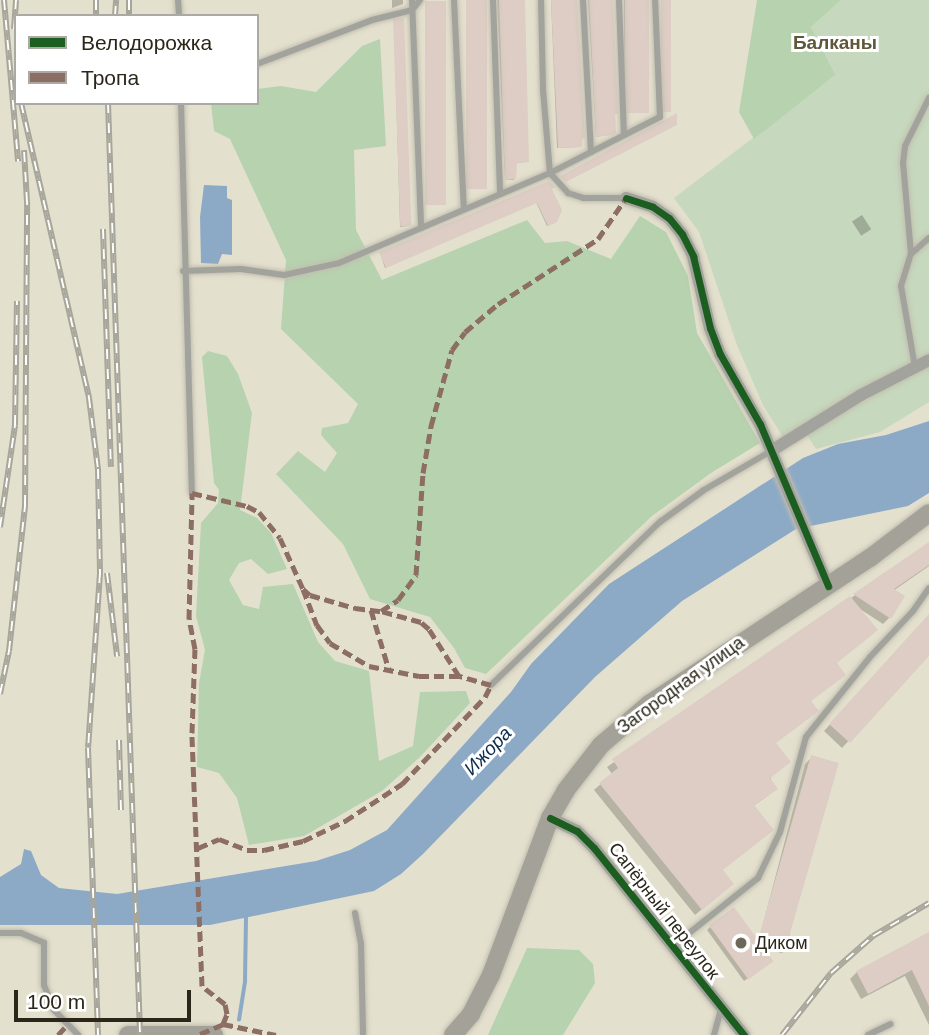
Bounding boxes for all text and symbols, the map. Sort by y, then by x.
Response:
legend [14,14,259,105]
text: Велодорожка [81,31,212,54]
district label: Балканы [793,32,877,54]
text: Тропа [81,66,139,89]
street label: Загородная улица [613,632,749,738]
water label: Ижора [460,722,516,780]
street label: Сапёрный переулок [604,838,724,984]
place label: Диком [755,932,808,954]
marker: Диком [733,935,749,951]
scale bar [18,976,194,1020]
text: 100 m [27,990,85,1013]

